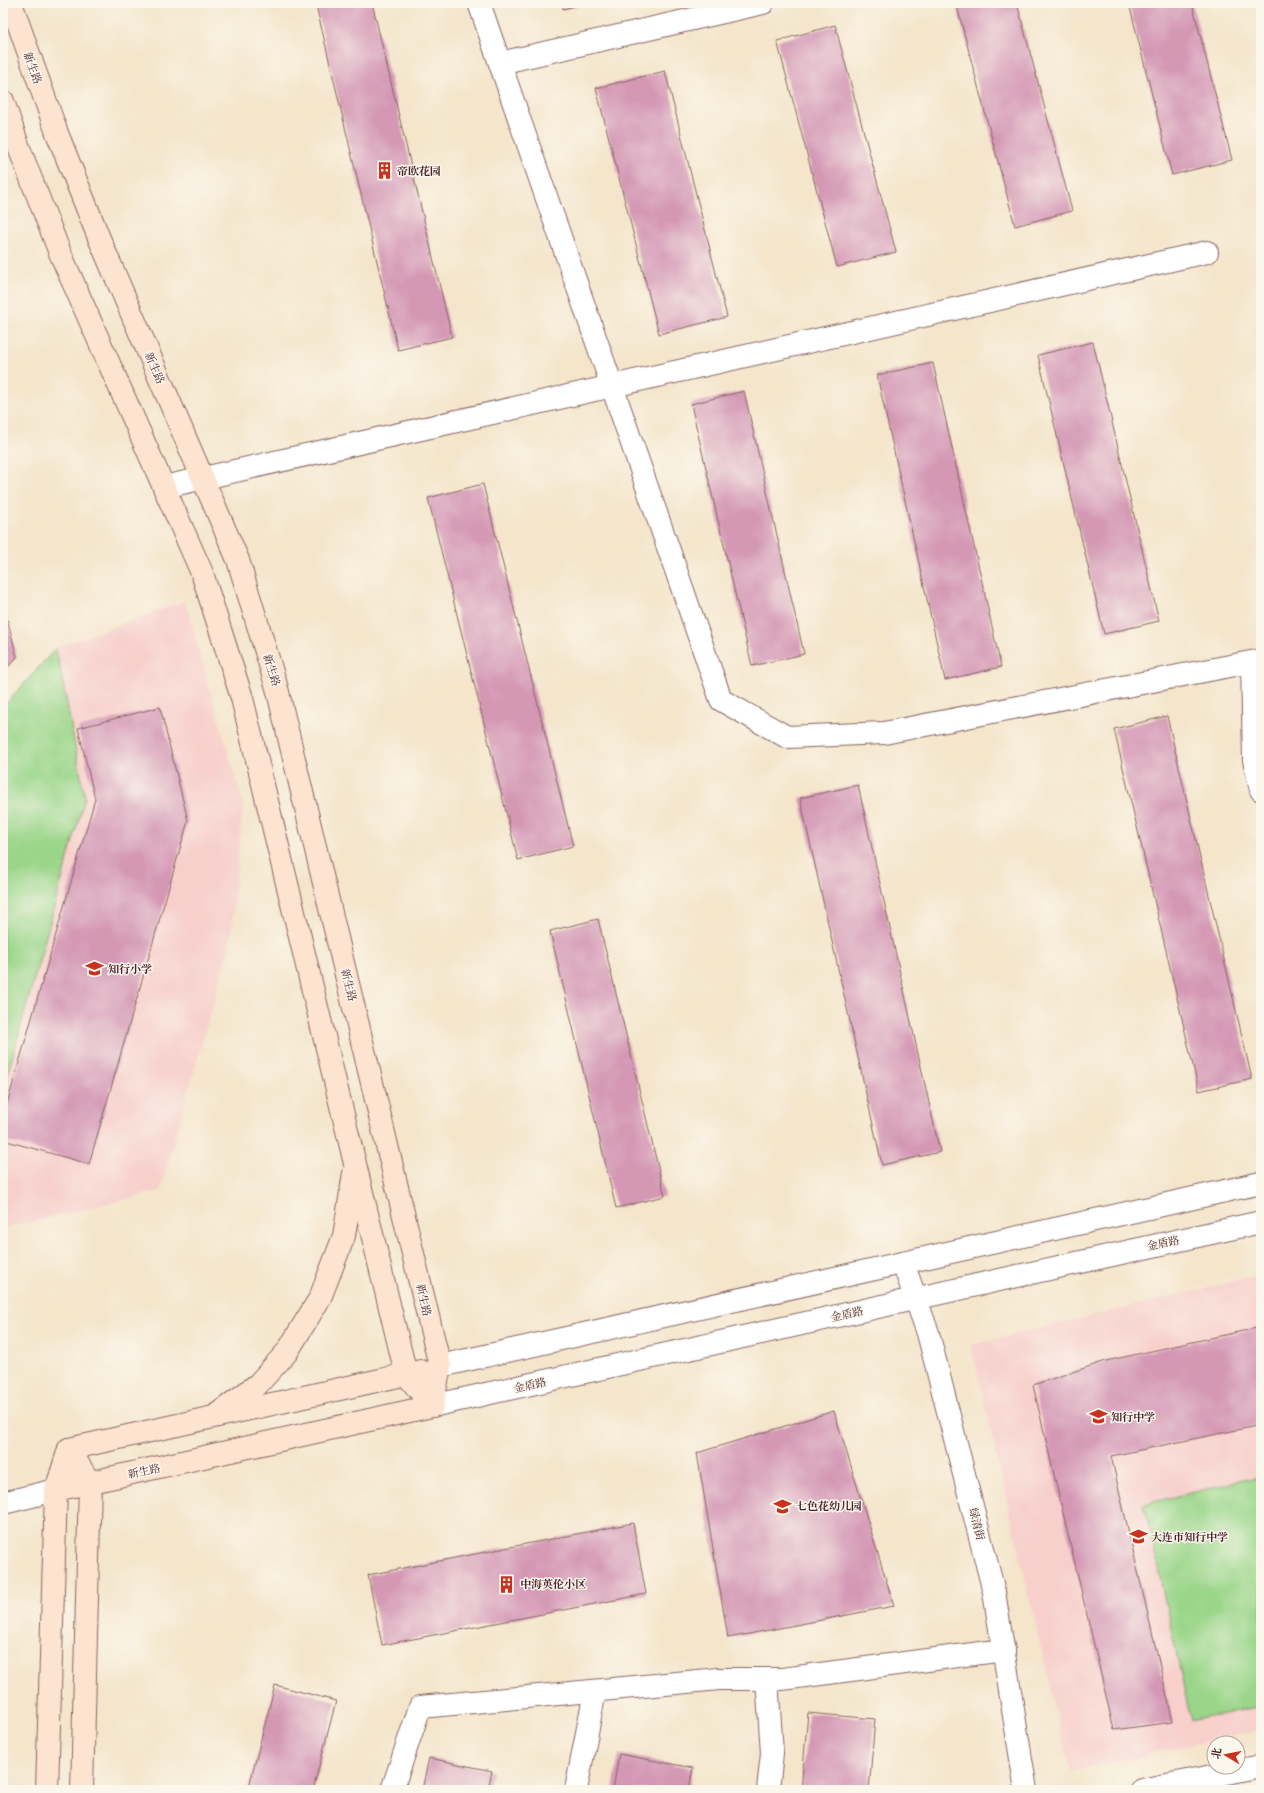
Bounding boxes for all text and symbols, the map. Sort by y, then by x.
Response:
street label: 新生路 [21,50,45,86]
building icon: 帝欧花园 [374,161,394,181]
place label: 帝欧花园 [397,164,441,178]
street label: 新生路 [142,350,168,386]
street label: 新生路 [260,652,284,688]
school or university icon: 知行小学 [85,959,105,979]
place label: 知行小学 [108,962,152,976]
street label: 新生路 [338,967,360,1003]
street label: 金盾路 [1145,1233,1181,1253]
street label: 新生路 [413,1282,435,1318]
street label: 金盾路 [829,1303,865,1325]
street label: 金盾路 [512,1374,548,1396]
school or university icon: 知行中学 [1088,1407,1108,1427]
place label: 知行中学 [1111,1410,1155,1424]
street label: 新生路 [126,1461,162,1481]
school or university icon: 七色花幼儿园 [773,1496,793,1516]
place label: 七色花幼儿园 [796,1499,862,1513]
street label: 绿清街 [966,1506,988,1542]
school or university icon: 大连市知行中学 [1128,1527,1148,1547]
place label: 大连市知行中学 [1151,1530,1228,1544]
building icon: 中海英伦小区 [497,1574,517,1594]
place label: 中海英伦小区 [520,1577,586,1591]
north arrow [1206,1735,1246,1775]
text: 北 [1208,1747,1224,1760]

